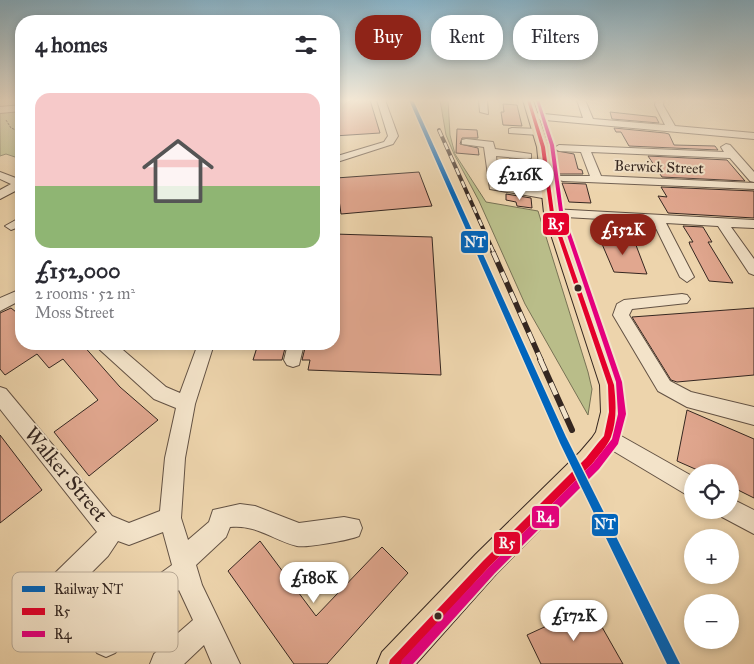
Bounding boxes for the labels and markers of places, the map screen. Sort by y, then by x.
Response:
pin: £216K [485,158,555,201]
pin: £152K [588,214,658,256]
unlabelled marker [573,283,583,293]
pin: £180K [279,562,349,604]
pin: £172K [539,600,609,642]
unlabelled marker [433,611,443,621]

